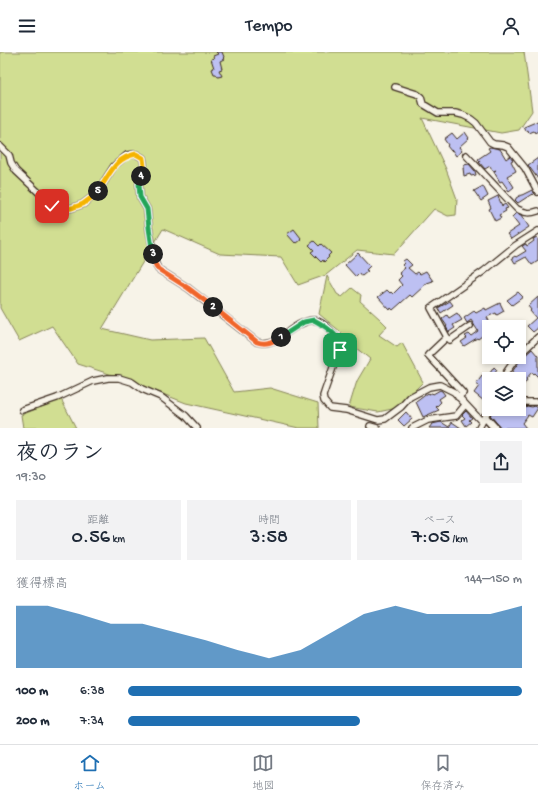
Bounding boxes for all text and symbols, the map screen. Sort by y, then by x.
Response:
icon: menu [16,15,38,37]
icon: person [500,15,522,37]
text: Tempo [245,16,293,37]
pin: 4 [131,166,151,186]
text: 4 [138,170,144,182]
pin: 5 [88,181,108,201]
text: 5 [95,185,101,197]
pin [35,189,69,223]
icon: check [41,195,63,217]
pin: 3 [143,244,163,264]
text: 3 [150,248,156,260]
pin: 2 [203,297,223,317]
text: 2 [210,301,216,313]
map controls [482,320,526,416]
button: locate [482,320,526,364]
pin: 1 [271,327,291,347]
text: 1 [279,331,283,343]
pin [323,333,357,367]
icon: arrive [329,339,351,361]
button: layers [482,372,526,416]
button: share [480,441,522,483]
text: 夜のラン [16,442,104,468]
text: 19:30 [16,470,46,485]
text: 距離 [87,515,109,527]
text: 時間 [258,515,280,527]
text: ペース [423,515,456,527]
text: 0.56 [72,527,110,550]
text: 3:58 [250,527,288,550]
text: 7:05 [411,527,450,550]
text: km [110,534,125,546]
text: /km [450,534,468,546]
text: 144–150 m [465,572,522,587]
text: 獲得標高 [16,577,68,592]
text: 100 m [16,684,48,699]
text: 6:38 [80,684,105,699]
text: 200 m [16,714,49,729]
text: 7:34 [80,714,104,729]
tab: ホーム [73,752,106,793]
tab: 地図 [252,752,274,793]
tab: 保存済み [421,752,465,793]

